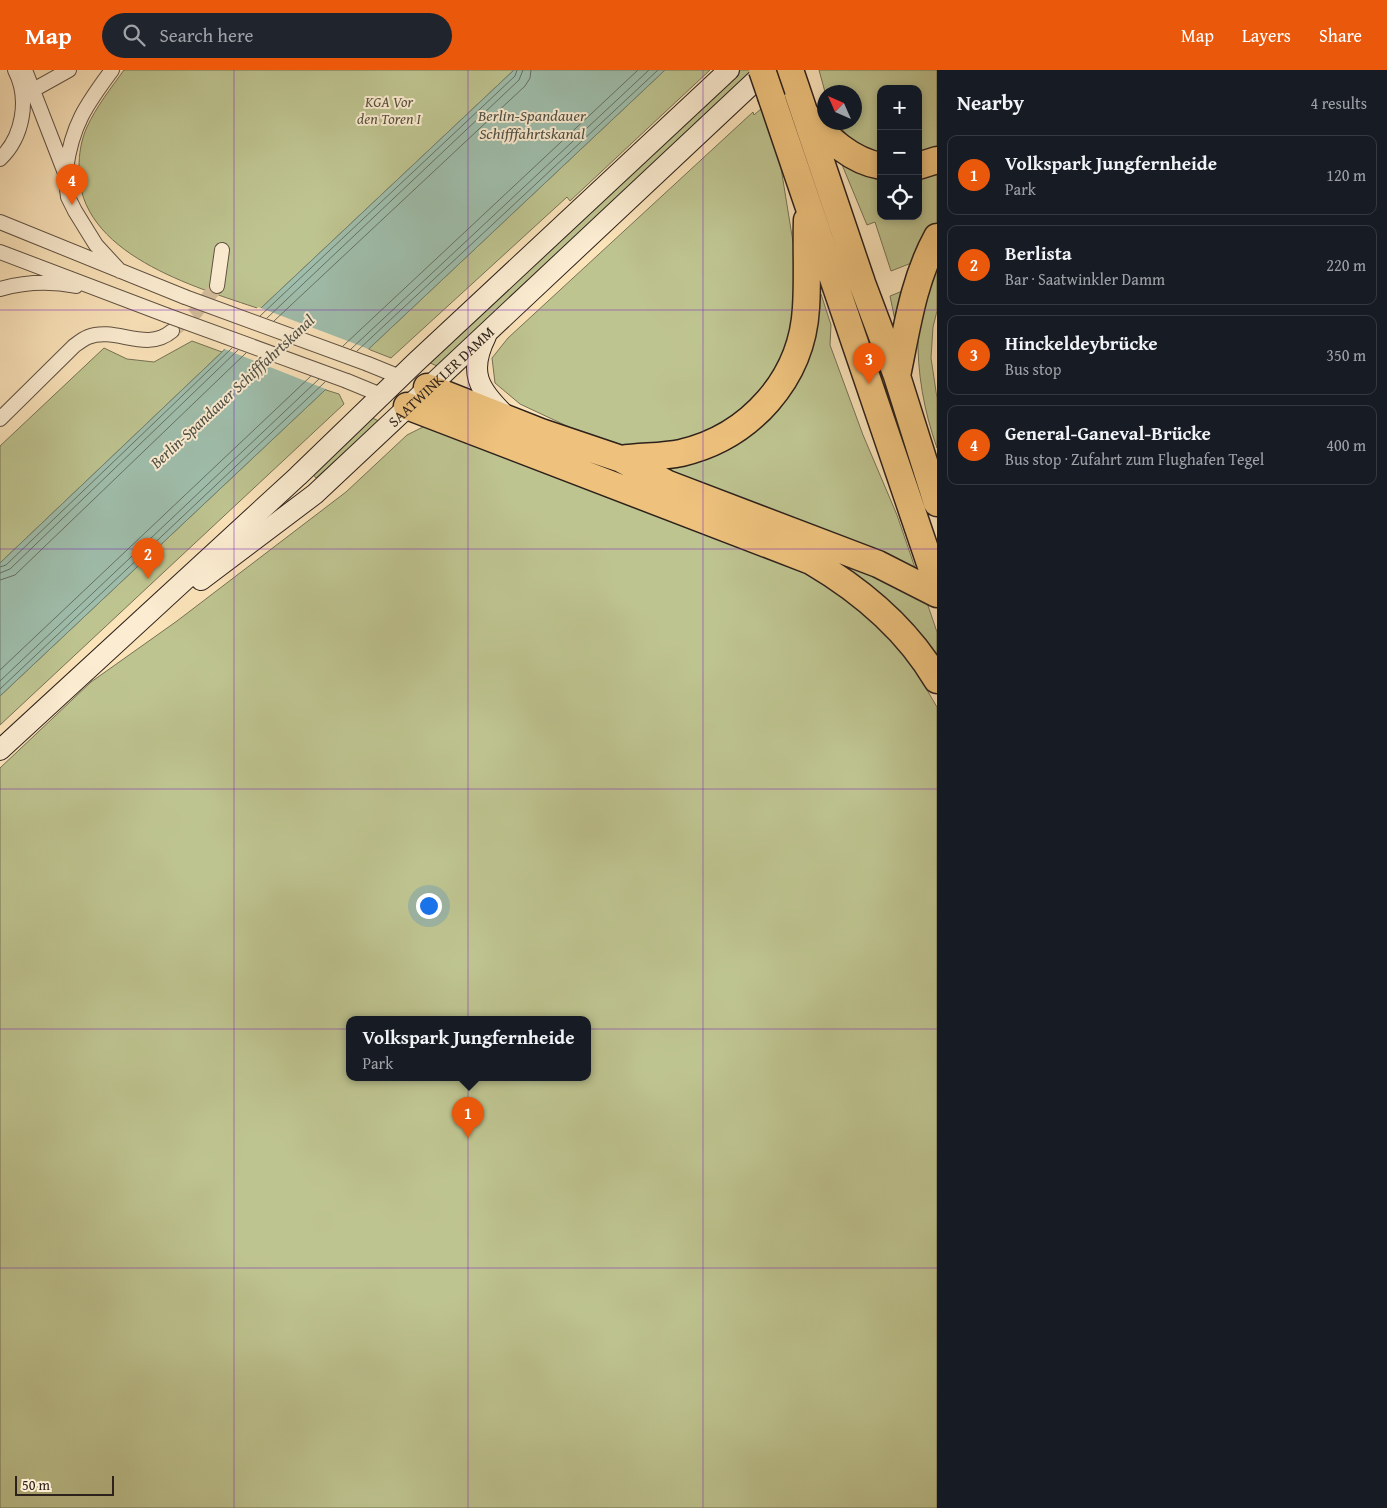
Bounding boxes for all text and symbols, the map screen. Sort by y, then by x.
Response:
search box [102,13,452,58]
text: Map [25,18,72,53]
icon: search [120,21,148,49]
text: Search here [160,21,253,49]
text: Map [1181,22,1214,49]
text: Layers [1242,22,1291,49]
text: Share [1319,22,1362,49]
north arrow [817,85,862,130]
map controls [877,85,922,220]
button: + [877,85,922,130]
text: Nearby [957,87,1024,118]
park label: KGA Vor den Toren I [357,91,422,129]
text: 4 results [1310,91,1367,115]
water label: Berlin-Spandauer Schifffahrtskanal [477,103,587,145]
button: − [877,130,922,175]
text: Volkspark Jungfernheide [1005,149,1217,177]
text: 1 [970,163,978,187]
text: 120 m [1326,163,1366,187]
pin: 4 [56,164,88,205]
button: locate [877,175,922,220]
text: Park [1005,177,1036,201]
text: Berlista [1005,239,1072,267]
text: 2 [970,253,978,277]
text: 220 m [1326,253,1366,277]
text: Bar · Saatwinkler Damm [1005,267,1165,291]
water label: Berlin-Spandauer Schifffahrtskanal [144,308,319,474]
street label: SAATWINKLER DAMM [383,321,498,431]
text: Hinckeldeybrücke [1005,329,1158,357]
pin: 3 [853,343,885,384]
text: 3 [970,343,978,367]
text: 350 m [1326,343,1366,367]
text: Bus stop [1005,357,1061,381]
text: General-Ganeval-Brücke [1005,419,1211,447]
text: 4 [970,433,978,457]
text: 400 m [1326,433,1366,457]
text: Bus stop · Zufahrt zum Flughafen Tegel [1005,447,1264,471]
pin: 2 [132,538,164,579]
your location [416,893,442,919]
popup [346,1016,591,1081]
text: Volkspark Jungfernheide [362,1023,575,1051]
text: Park [362,1051,393,1075]
pin: 1 [452,1097,484,1138]
scale bar [15,1473,114,1496]
text: 50 m [22,1475,50,1495]

